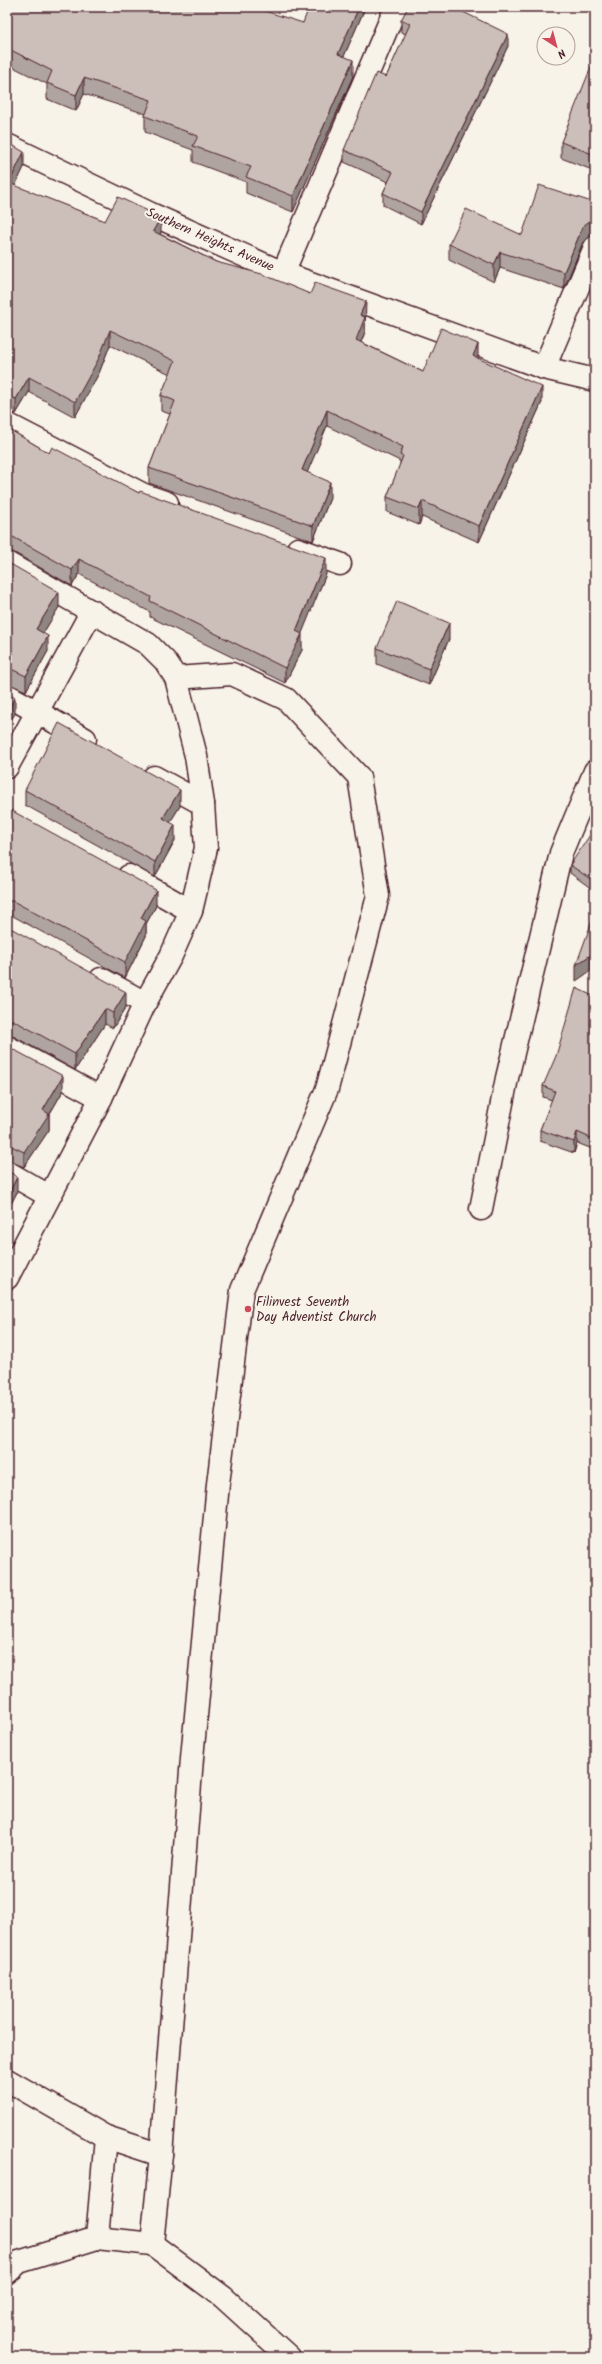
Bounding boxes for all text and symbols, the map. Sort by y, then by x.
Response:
north arrow [536,26,576,66]
text: N [553,44,569,63]
street label: Southern Heights Avenue [143,202,278,278]
place label: Filinvest Seventh Day Adventist Church [256,1292,376,1328]
marker: Filinvest Seventh Day Adventist Church [243,1304,253,1314]

